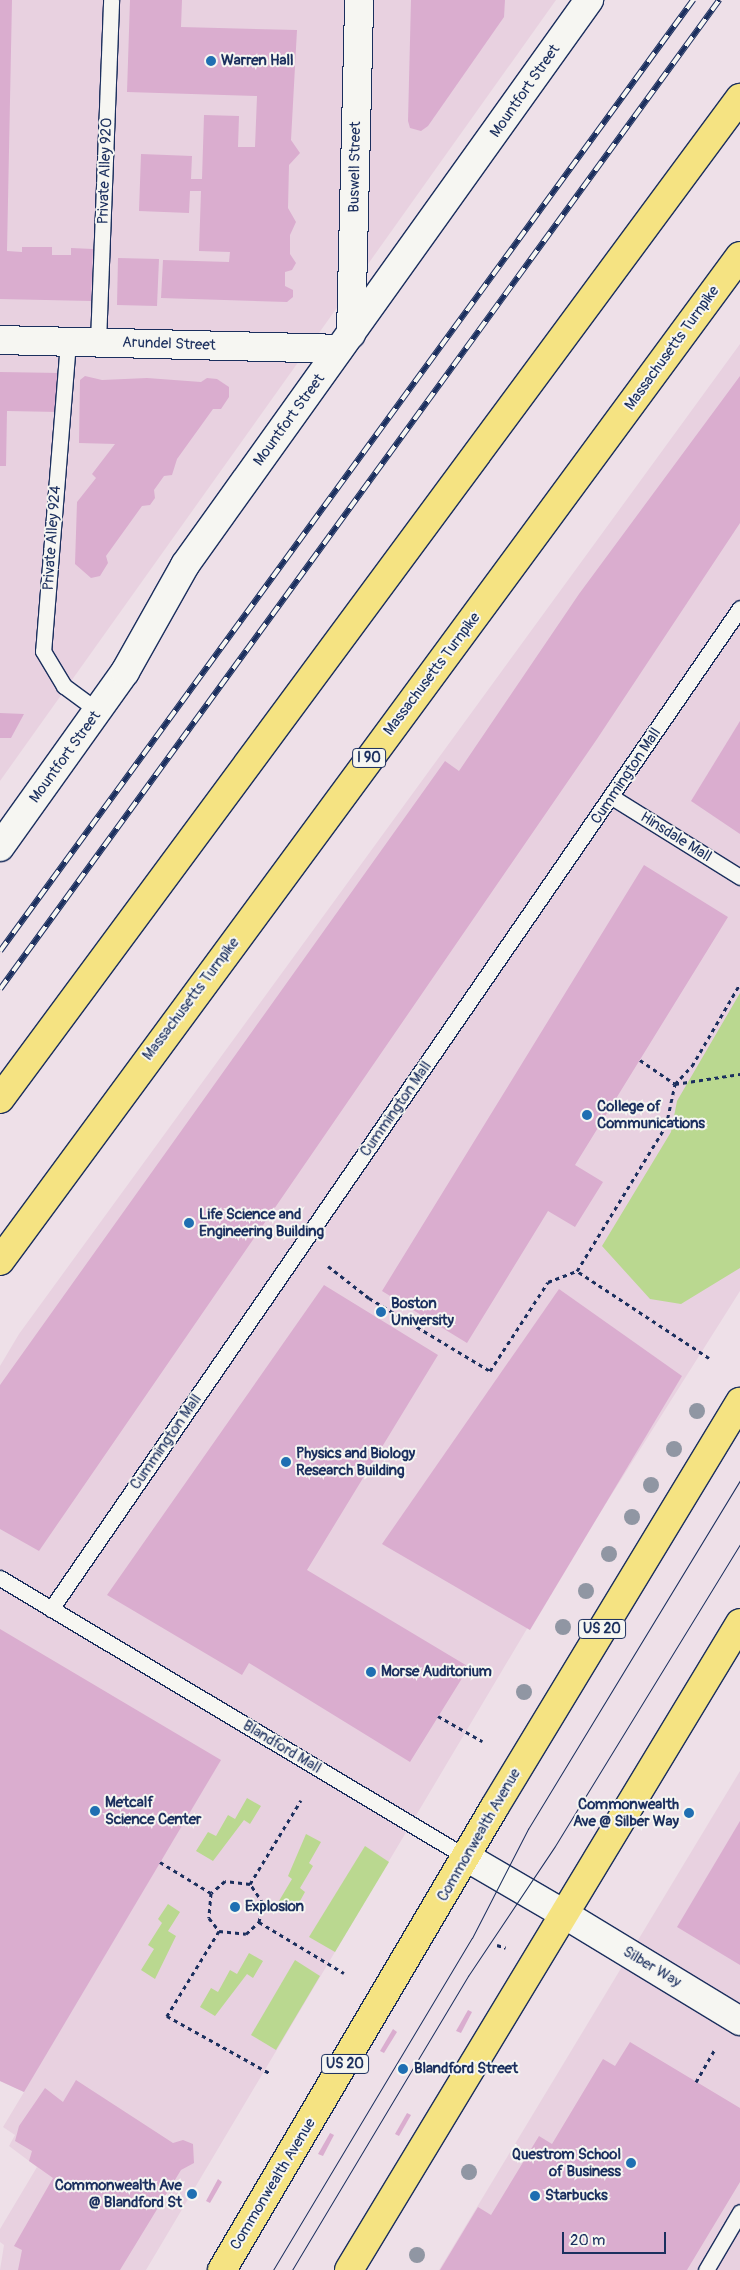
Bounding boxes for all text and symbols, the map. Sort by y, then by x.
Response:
street label: Mountfort Street [486,41,564,141]
place label: Warren Hall [221,52,294,70]
marker: Warren Hall [205,55,217,67]
street label: Private Alley 920 [94,117,116,225]
street label: Buswell Street [345,121,365,213]
street label: Massachusetts Turnpike [621,282,723,414]
street label: Arundel Street [122,333,216,355]
street label: Mountfort Street [250,370,328,470]
street label: Private Alley 924 [39,485,65,591]
street label: Massachusetts Turnpike [380,609,484,739]
street label: Mountfort Street [26,707,104,807]
street label: Cummington Mall [587,724,665,828]
road number: I 90 [352,746,386,770]
street label: Hinsdale Mall [637,808,715,866]
street label: Massachusetts Turnpike [139,934,243,1064]
street label: Cummington Mall [356,1058,436,1160]
place label: College of Communications [597,1097,705,1132]
marker: College of Communications [581,1109,593,1121]
place label: Life Science and Engineering Building [199,1205,324,1240]
marker: Life Science and Engineering Building [183,1217,195,1229]
place label: Boston University [391,1294,454,1329]
marker: Boston University [375,1306,387,1318]
street label: Cummington Mall [126,1391,206,1493]
place label: Physics and Biology Research Building [296,1444,415,1479]
marker: Physics and Biology Research Building [280,1456,292,1468]
road number: US 20 [577,1618,627,1640]
place label: Morse Auditorium [381,1663,492,1681]
marker: Morse Auditorium [365,1666,377,1678]
street label: Blandford Mall [240,1717,324,1777]
street label: Commonwealth Avenue [434,1765,524,1905]
place label: Metcalf Science Center [105,1793,201,1828]
place label: Commonwealth Ave @ Silber Way [573,1795,679,1830]
marker: Metcalf Science Center [89,1805,101,1817]
marker: Commonwealth Ave @ Silber Way [683,1807,695,1819]
place label: Explosion [245,1898,304,1916]
marker: Explosion [229,1901,241,1913]
street label: Silber Way [620,1943,684,1991]
road number: US 20 [320,2052,370,2076]
place label: Blandford Street [414,2060,518,2078]
marker: Blandford Street [396,2062,410,2076]
street label: Commonwealth Avenue [227,2115,319,2253]
place label: Questrom School of Business [512,2145,621,2180]
marker: Questrom School of Business [625,2157,637,2169]
place label: Commonwealth Ave @ Blandford St [55,2176,182,2211]
place label: Starbucks [545,2187,608,2205]
marker: Commonwealth Ave @ Blandford St [186,2188,198,2200]
marker: Starbucks [529,2190,541,2202]
scale bar [565,2222,669,2254]
text: 20 m [570,2231,605,2250]

